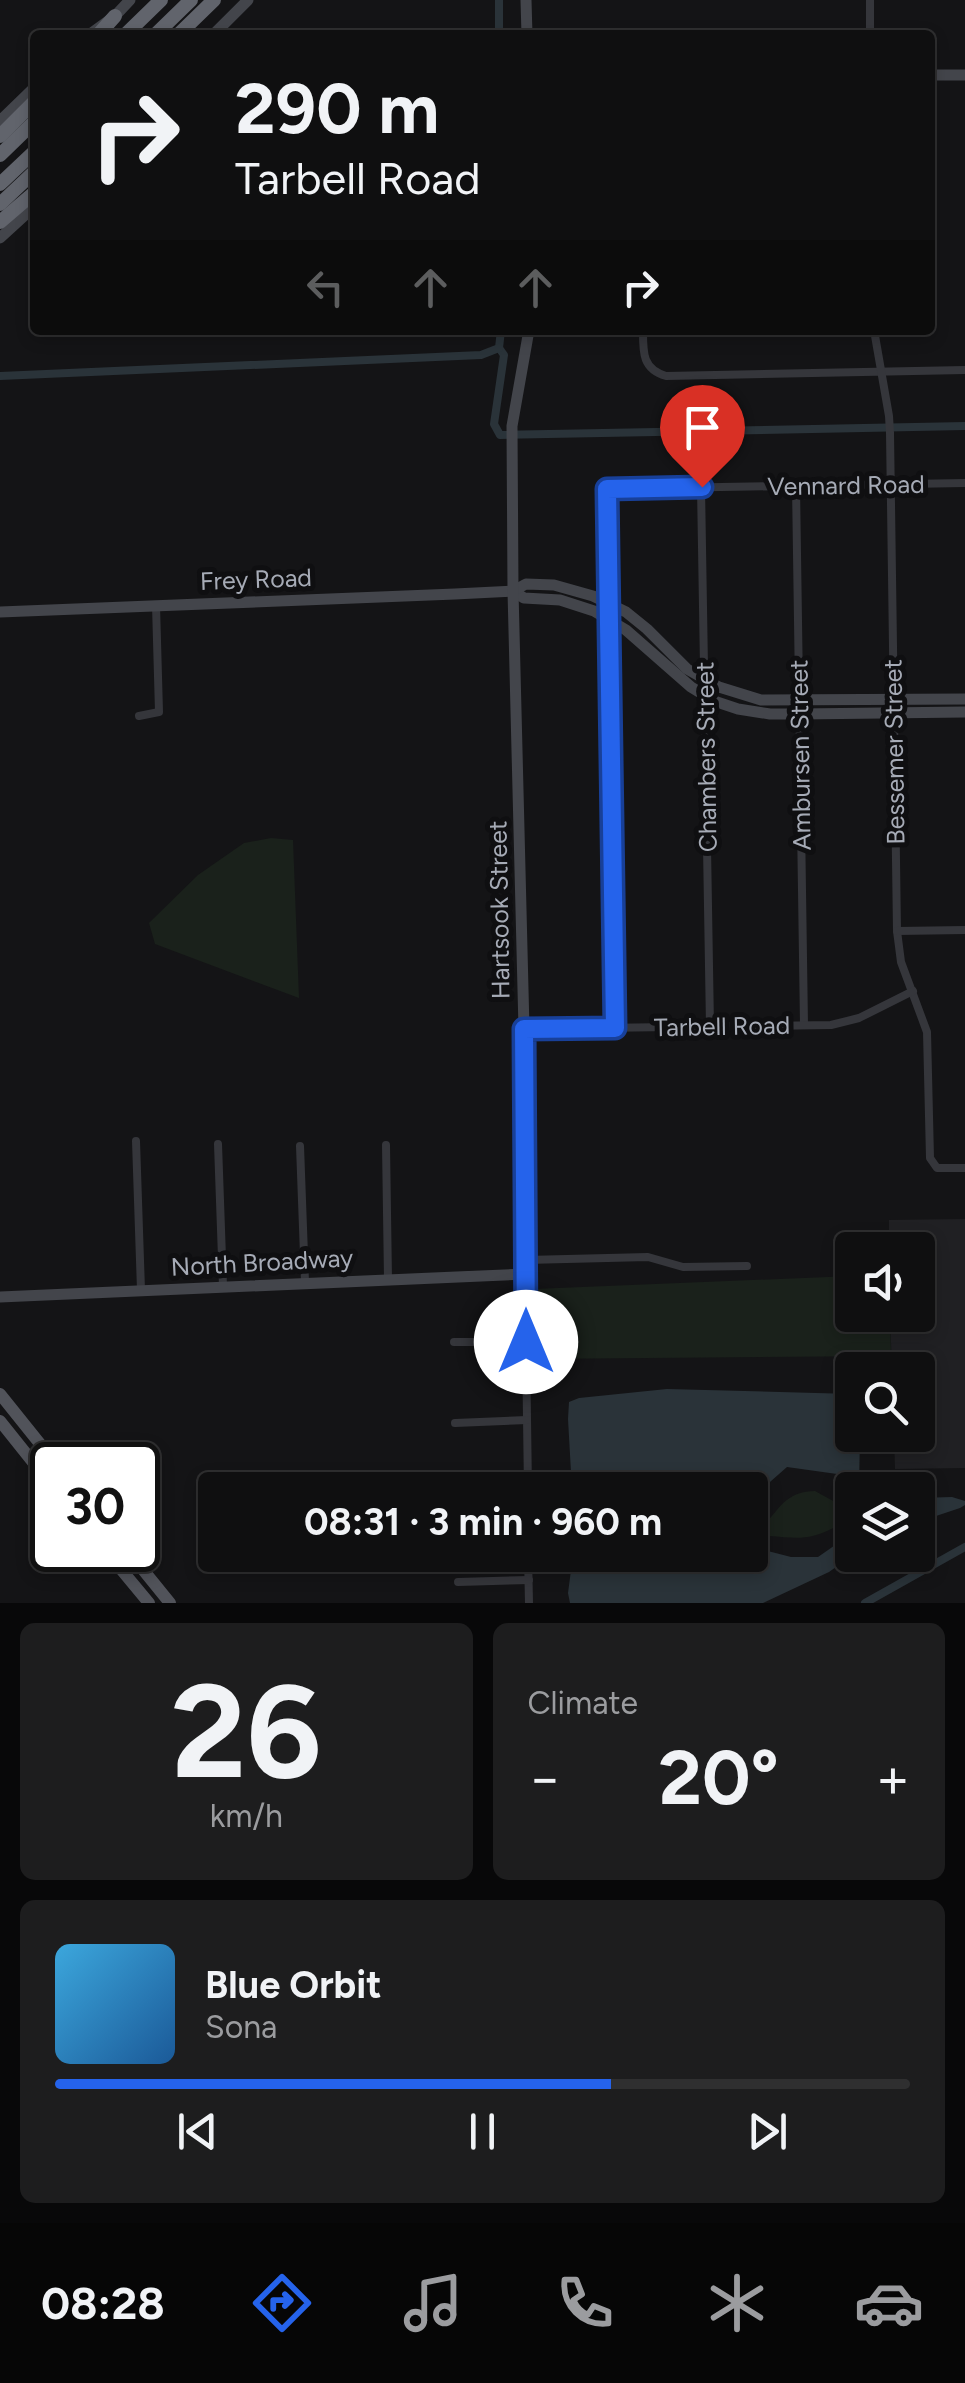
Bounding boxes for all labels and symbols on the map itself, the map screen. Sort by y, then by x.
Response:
pin [660,385,745,488]
street label: Vennard Road [767,469,925,501]
street label: Frey Road [200,562,312,596]
street label: Ambursen Street [783,659,817,851]
street label: Bessemer Street [877,659,911,845]
street label: Chambers Street [689,661,723,853]
street label: Hartsook Street [482,821,516,999]
street label: Tarbell Road [654,1010,790,1042]
street label: North Broadway [170,1242,354,1282]
position arrow [474,1290,578,1394]
speed limit sign: 30 [30,1442,160,1572]

